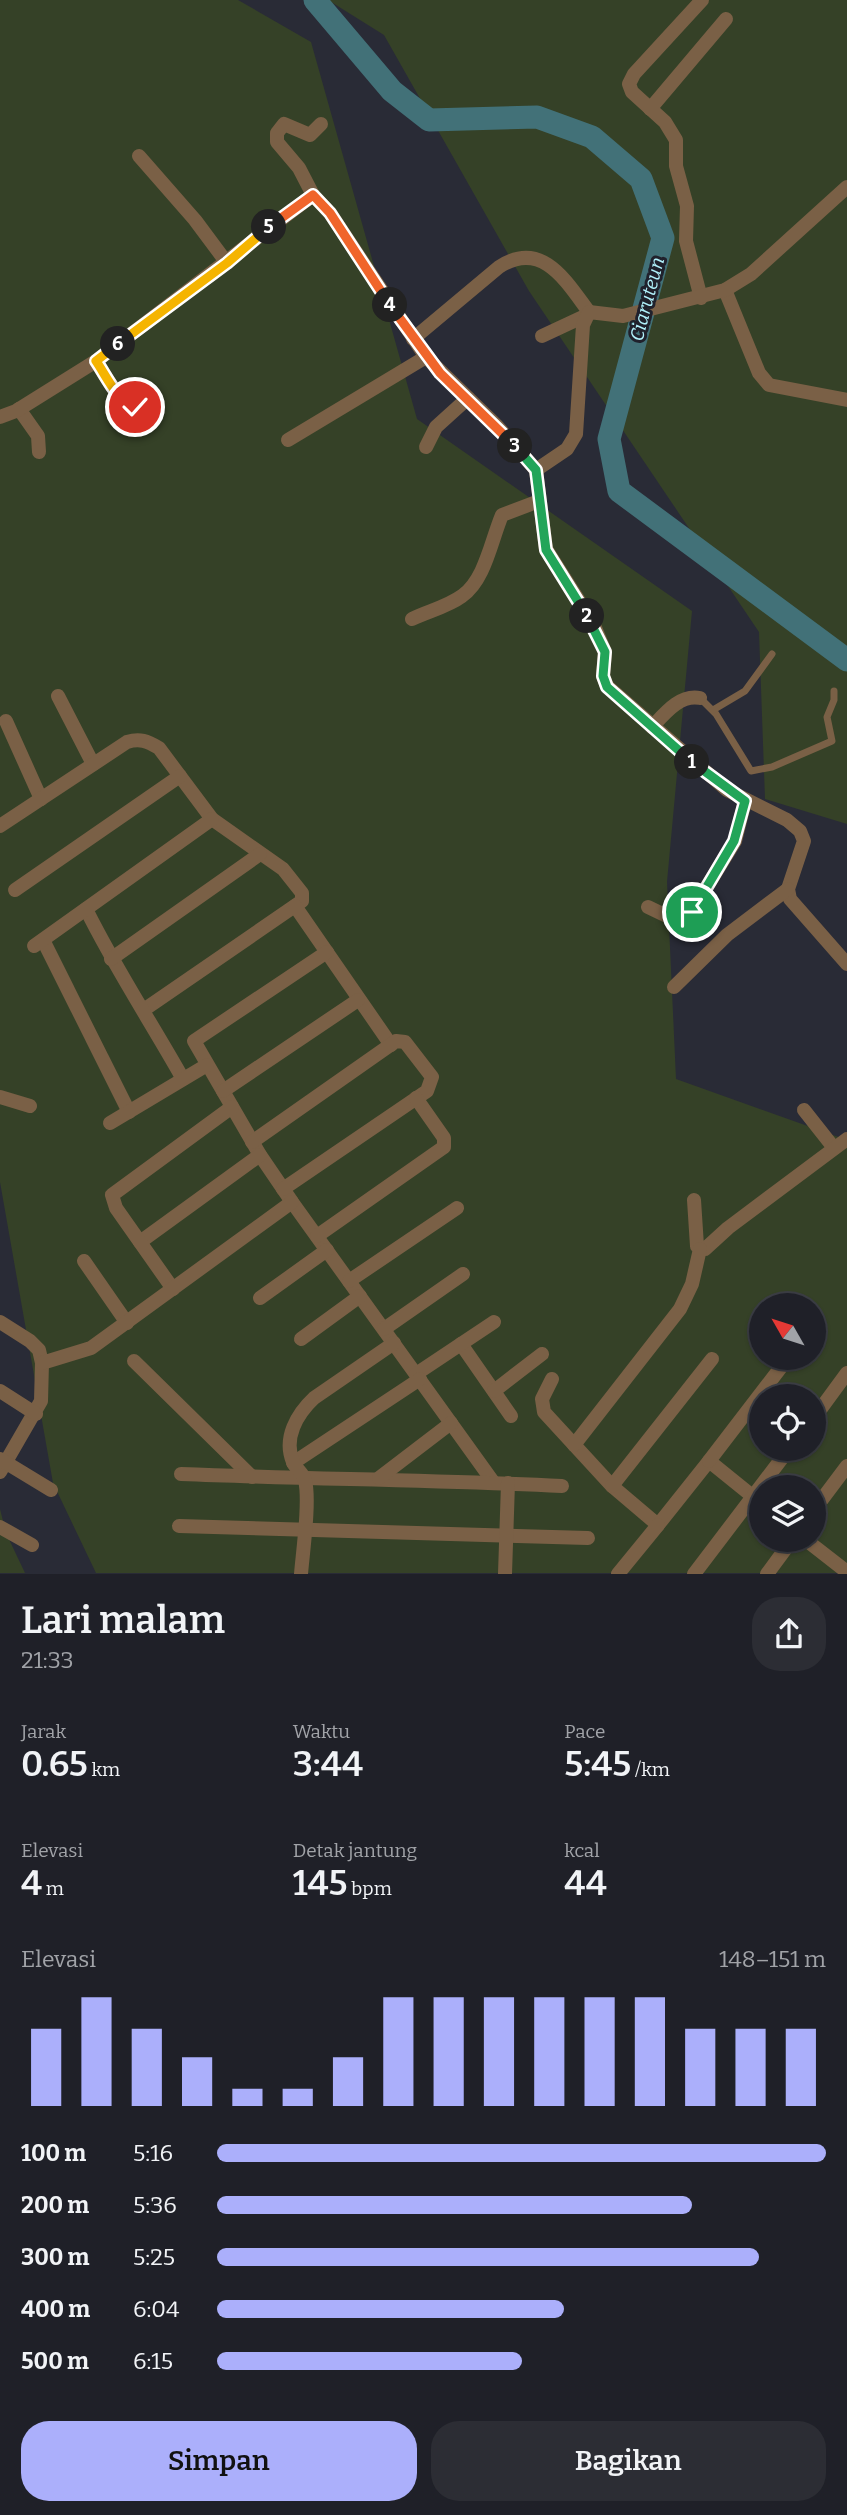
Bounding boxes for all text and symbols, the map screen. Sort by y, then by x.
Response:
pin: 5 [252,210,286,244]
text: 5 [263,215,274,238]
water label: Ciaruteun [625,254,669,344]
pin: 4 [372,288,408,322]
text: 4 [384,293,395,316]
pin: 6 [100,326,136,362]
text: 6 [112,332,123,355]
pin [105,377,165,437]
icon: check [116,388,154,426]
pin: 3 [498,428,532,464]
text: 3 [509,434,520,457]
pin: 2 [570,598,604,634]
text: 2 [581,604,592,627]
pin: 1 [674,744,710,780]
text: 1 [687,750,696,773]
pin [662,882,722,942]
icon: arrive [673,893,711,931]
north arrow [749,1293,826,1370]
map controls [749,1293,826,1552]
button: locate [749,1384,826,1461]
button: layers [749,1475,826,1552]
text: Lari malam [21,1597,225,1643]
button: share [752,1597,826,1671]
text: 21:33 [21,1646,74,1674]
text: Jarak [21,1720,66,1743]
text: Waktu [293,1720,350,1743]
text: Pace [564,1720,605,1743]
text: 0.65 [21,1743,88,1785]
text: 3:44 [293,1743,363,1785]
text: 5:45 [564,1743,631,1785]
text: km [88,1758,120,1781]
text: /km [631,1758,670,1781]
text: Elevasi [21,1839,83,1862]
text: Detak jantung [293,1839,417,1862]
text: kcal [564,1839,600,1862]
text: 4 [21,1862,42,1904]
text: 145 [293,1862,348,1904]
text: 44 [564,1862,607,1904]
text: m [42,1877,64,1900]
text: bpm [348,1877,392,1900]
text: Elevasi [21,1945,96,1973]
text: 148–151 m [719,1945,826,1973]
text: 100 m [21,2139,86,2167]
text: 5:16 [133,2139,173,2167]
text: 200 m [21,2191,89,2219]
text: 5:36 [133,2191,177,2219]
text: 300 m [21,2243,90,2271]
text: 5:25 [133,2243,175,2271]
text: 400 m [21,2295,90,2323]
text: 6:04 [133,2295,180,2323]
text: 500 m [21,2347,89,2375]
text: 6:15 [133,2347,173,2375]
button: Simpan [21,2421,417,2501]
button: Bagikan [431,2421,826,2501]

